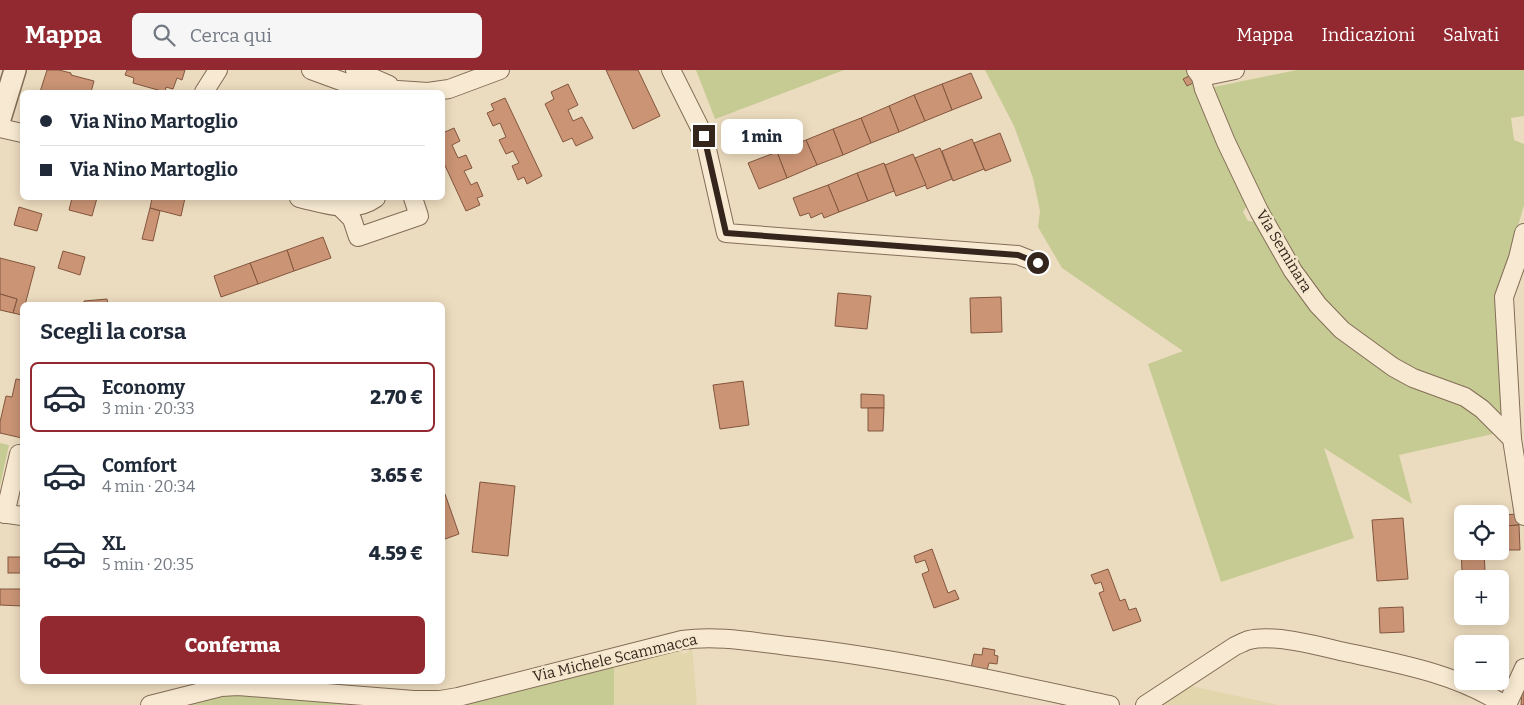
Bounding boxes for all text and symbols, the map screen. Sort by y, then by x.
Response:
search box [132,13,482,58]
text: Mappa [25,21,102,49]
icon: search [150,21,178,49]
text: Cerca qui [190,24,272,47]
text: Mappa [1237,24,1293,46]
text: Indicazioni [1321,24,1415,46]
text: Salvati [1443,24,1499,46]
text: Via Nino Martoglio [70,110,238,133]
callout: 1 min [722,118,804,154]
route end [693,125,715,147]
text: 1 min [742,127,782,146]
text: Via Nino Martoglio [70,158,238,181]
street label: Via Seminara [1252,206,1316,296]
route start [1027,252,1049,274]
text: Scegli la corsa [40,318,186,345]
icon: car [42,375,87,420]
text: Economy [102,376,185,399]
text: 2.70 € [370,386,423,409]
text: 3 min · 20:33 [102,399,195,418]
icon: car [42,453,87,498]
text: Comfort [102,454,177,477]
text: 3.65 € [371,464,423,487]
text: 4 min · 20:34 [102,477,195,496]
map controls [1454,505,1509,690]
button: locate [1454,505,1509,560]
icon: car [42,531,87,576]
text: XL [102,532,126,555]
text: 4.59 € [369,542,423,565]
text: 5 min · 20:35 [102,555,194,574]
button: + [1454,570,1509,625]
button: Conferma [40,616,425,674]
street label: Via Michele Scammacca [531,630,699,686]
button: − [1454,635,1509,690]

